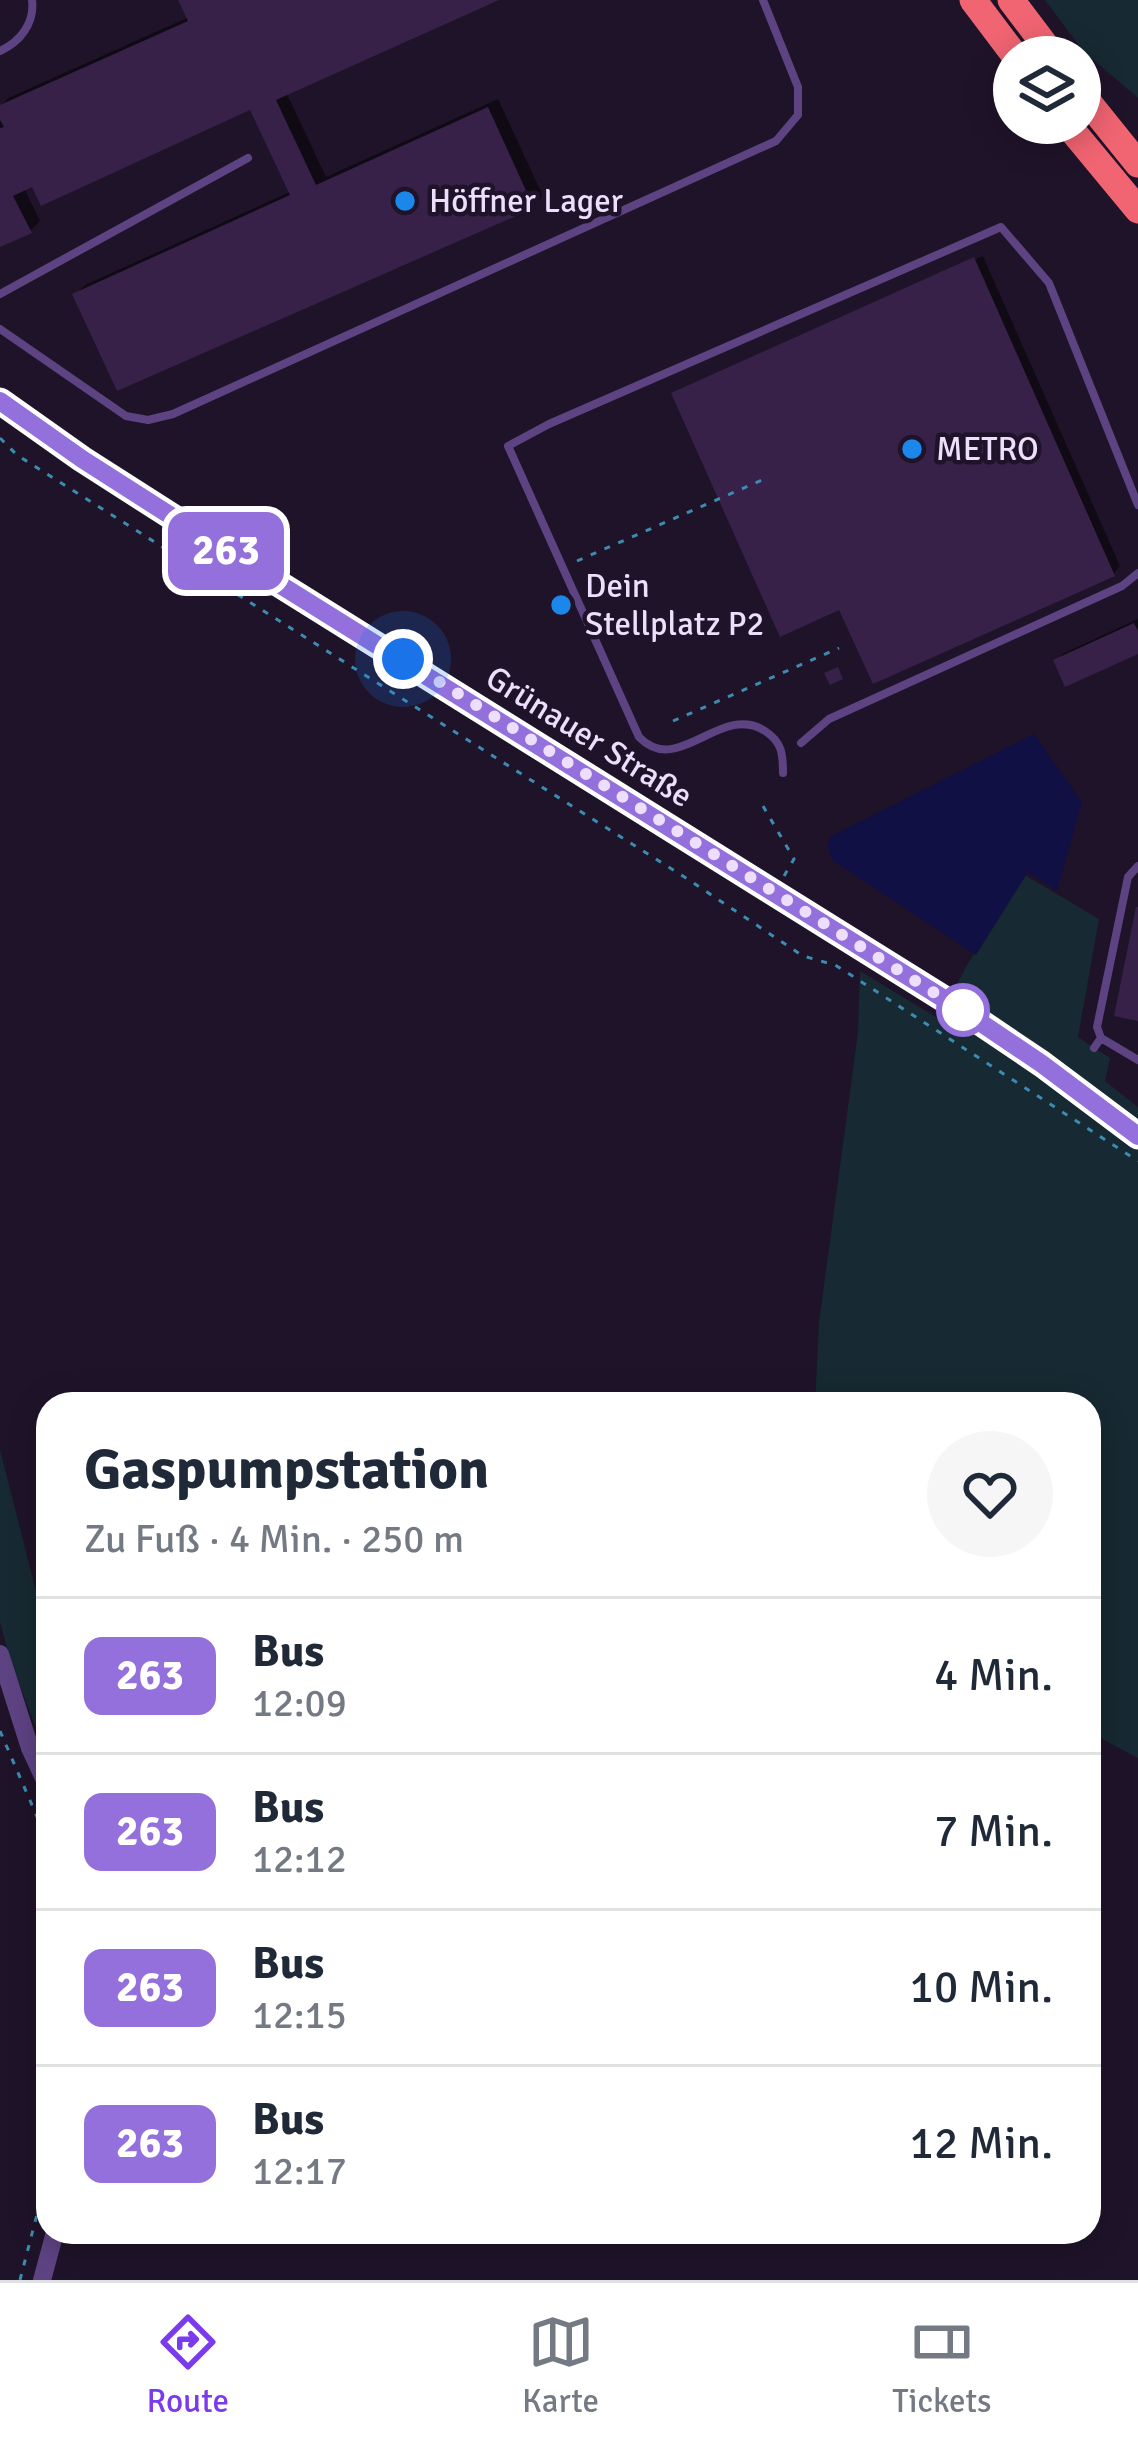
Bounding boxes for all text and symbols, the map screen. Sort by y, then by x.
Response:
map controls [993,36,1101,144]
button: layers [993,36,1101,144]
place label: Höffner Lager [429,181,623,222]
marker: Höffner Lager [392,188,418,214]
place label: METRO [936,429,1039,470]
marker: METRO [899,436,925,462]
line badge: 263 [157,512,295,590]
text: 263 [192,525,260,576]
place label: Dein Stellplatz P2 [585,566,764,645]
marker: Dein Stellplatz P2 [548,592,574,618]
your location [373,629,433,689]
street label: Grünauer Straße [478,657,700,817]
unlabelled marker [938,985,988,1035]
button: heart [927,1431,1053,1557]
text: Gaspumpstation [84,1434,489,1505]
text: Zu Fuß · 4 Min. · 250 m [84,1515,464,1563]
text: Bus [252,1624,324,1679]
text: 4 Min. [934,1648,1053,1703]
text: 263 [116,1650,184,1701]
text: 12:09 [252,1679,347,1727]
text: Bus [252,1780,324,1835]
text: 7 Min. [934,1804,1053,1859]
text: 263 [116,1806,184,1857]
text: 12:12 [252,1835,347,1883]
text: Bus [252,1936,324,1991]
text: 10 Min. [910,1960,1053,2015]
text: 263 [116,1962,184,2013]
text: 12:15 [252,1991,347,2039]
text: Bus [252,2092,324,2147]
text: 12 Min. [910,2116,1053,2171]
text: 263 [116,2118,184,2169]
text: 12:17 [252,2147,347,2195]
tab: Route [147,2309,229,2422]
tab: Karte [522,2309,599,2422]
tab: Tickets [892,2309,991,2422]

